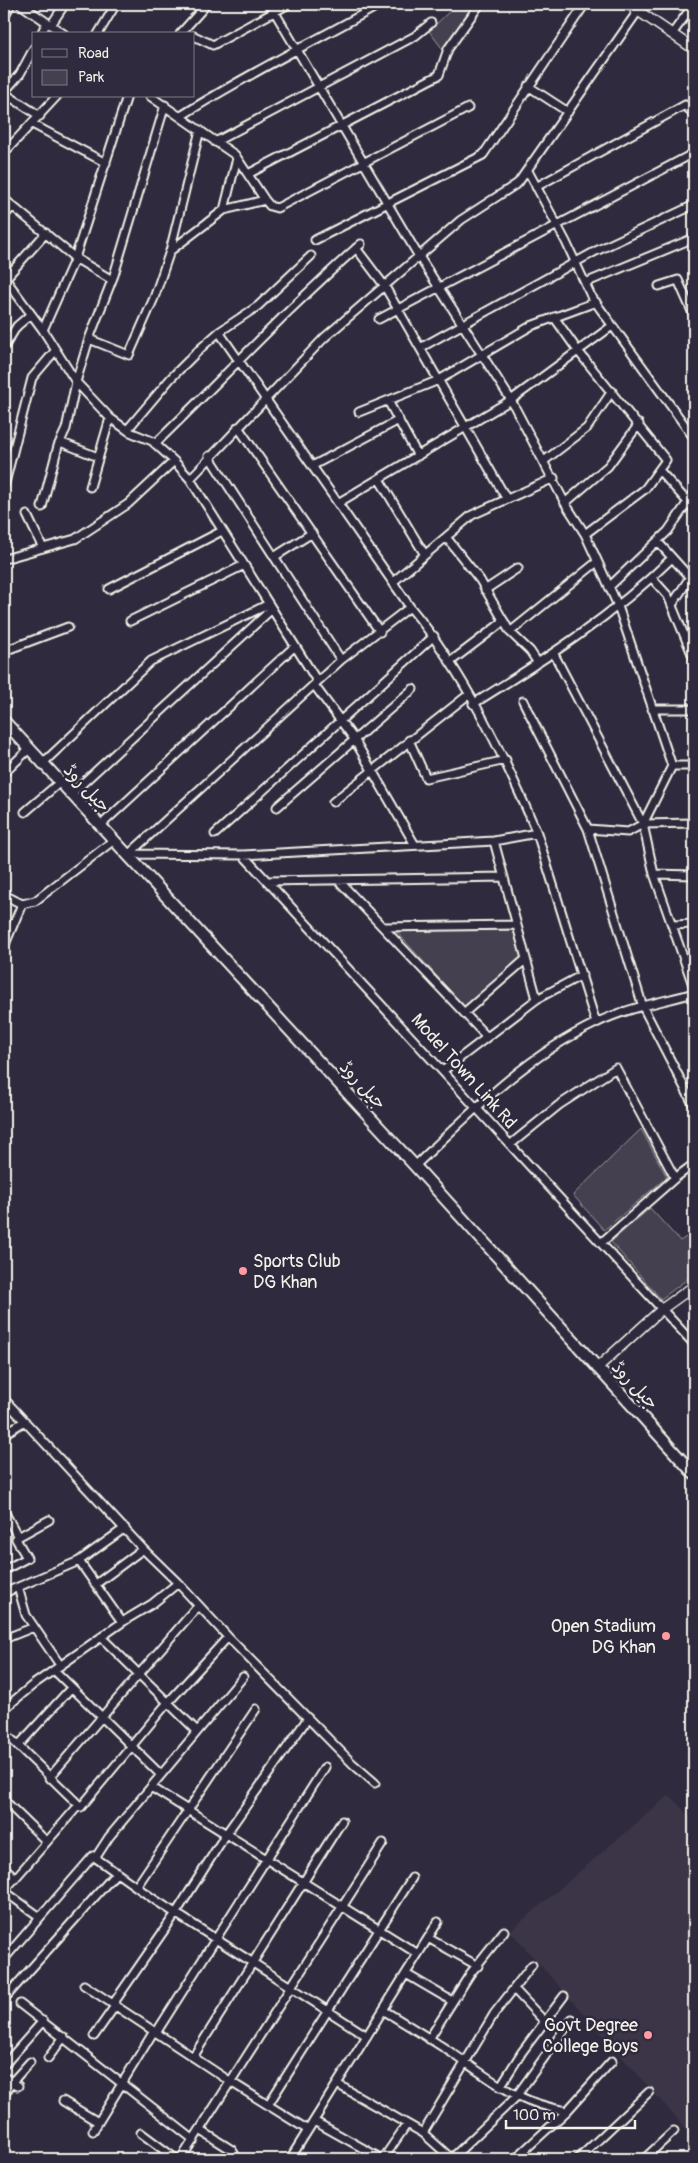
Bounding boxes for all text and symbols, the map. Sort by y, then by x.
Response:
legend [32,32,195,98]
text: Road [78,44,109,63]
text: Park [78,68,105,87]
street label: جیل روڈ [58,759,115,818]
street label: Model Town Link Rd [406,1009,522,1134]
street label: جیل روڈ [334,1056,391,1115]
place label: Sports Club DG Khan [253,1250,341,1294]
marker: Sports Club DG Khan [237,1265,249,1277]
street label: جیل روڈ [606,1356,663,1415]
place label: Open Stadium DG Khan [551,1615,656,1659]
marker: Open Stadium DG Khan [660,1630,672,1642]
place label: Govt Degree College Boys [542,2014,638,2058]
marker: Govt Degree College Boys [642,2029,654,2041]
scale bar [506,2098,634,2130]
text: 100 m [513,2106,556,2125]

